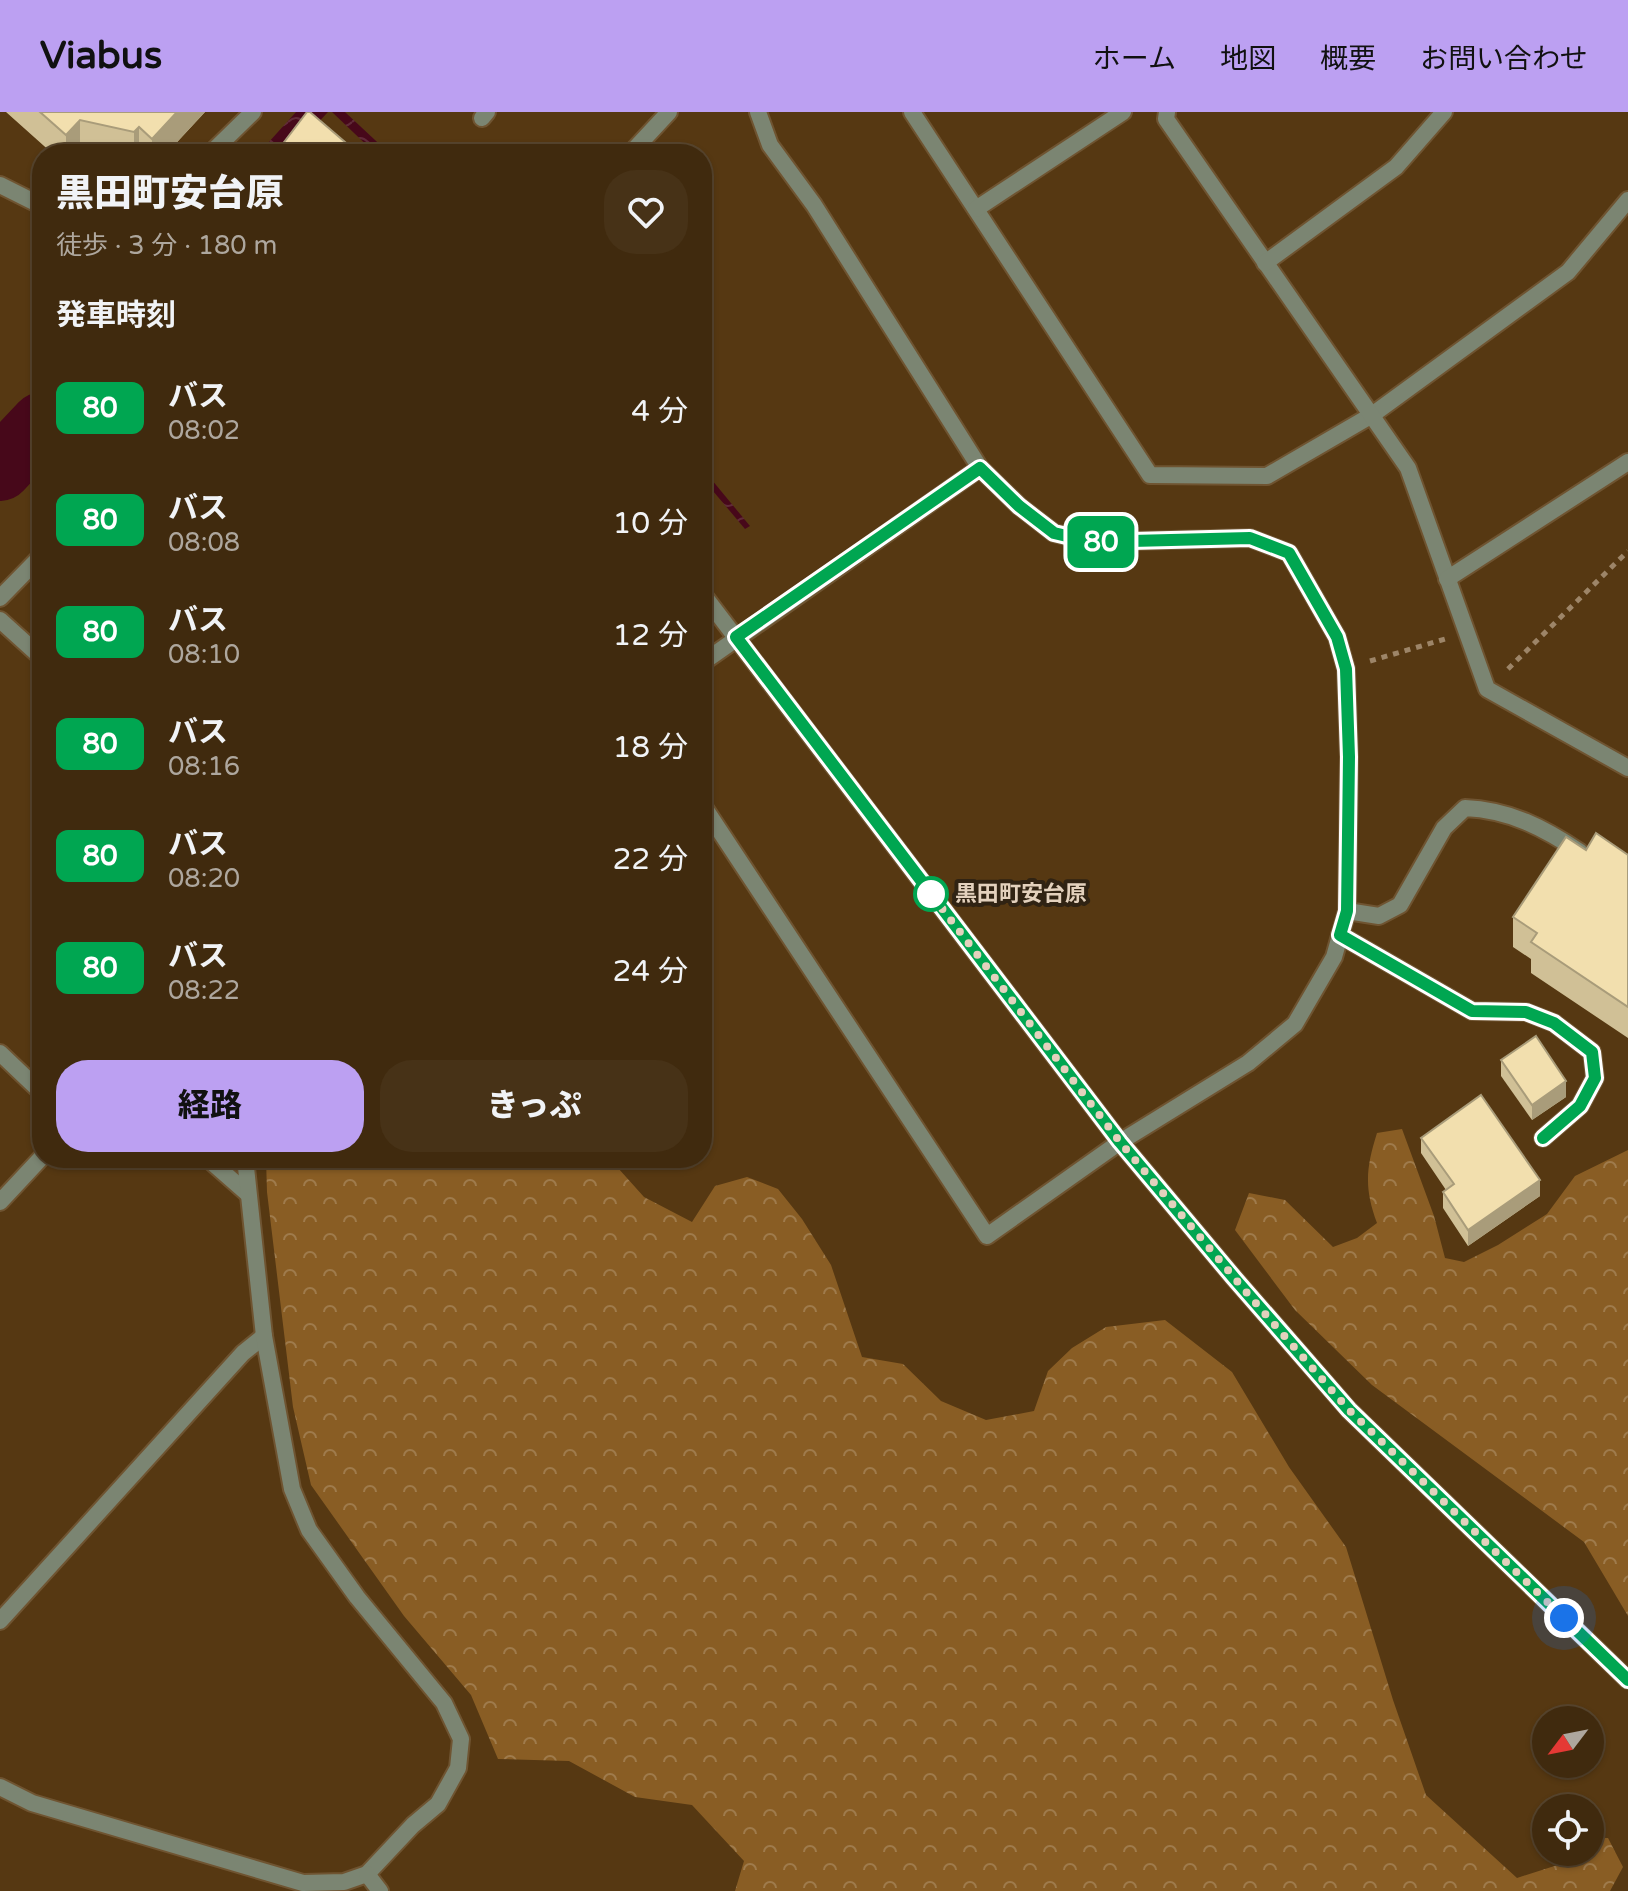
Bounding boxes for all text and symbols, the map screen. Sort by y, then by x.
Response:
text: Viabus [40,33,162,79]
text: ホーム [1093,42,1176,76]
text: 地図 [1220,42,1276,76]
text: 概要 [1320,42,1376,76]
text: お問い合わせ [1420,42,1588,76]
button: heart [604,170,688,254]
text: 黒田町安台原 [56,171,284,217]
text: 徒歩 · 3 分 · 180 m [56,230,277,261]
text: 発車時刻 [56,297,176,334]
text: バス [168,378,228,415]
text: 80 [82,391,118,425]
text: 4 分 [631,393,688,430]
text: 08:02 [168,415,240,446]
text: バス [168,490,228,527]
text: 80 [82,503,118,537]
text: 10 分 [613,505,688,542]
line badge: 80 [1065,516,1137,568]
text: 80 [1083,525,1119,559]
text: 08:08 [168,527,240,558]
text: バス [168,602,228,639]
text: 80 [82,615,118,649]
text: 12 分 [613,617,688,654]
text: 08:10 [168,639,240,670]
text: バス [168,714,228,751]
text: 80 [82,727,118,761]
text: 18 分 [613,729,688,766]
text: 08:16 [168,751,240,782]
text: バス [168,826,228,863]
text: 80 [82,839,118,873]
text: 22 分 [613,841,688,878]
text: 08:20 [168,863,240,894]
marker: 黒田町安台原 [914,877,948,911]
place label: 黒田町安台原 [955,881,1087,907]
text: バス [168,938,228,975]
text: 80 [82,951,118,985]
text: 24 分 [613,953,688,990]
text: 08:22 [168,975,240,1006]
button: 経路 [56,1060,364,1152]
button: きっぷ [380,1060,688,1152]
your location [1544,1598,1584,1638]
north arrow [1532,1706,1604,1778]
map controls [1532,1706,1604,1866]
button: locate [1532,1794,1604,1866]

